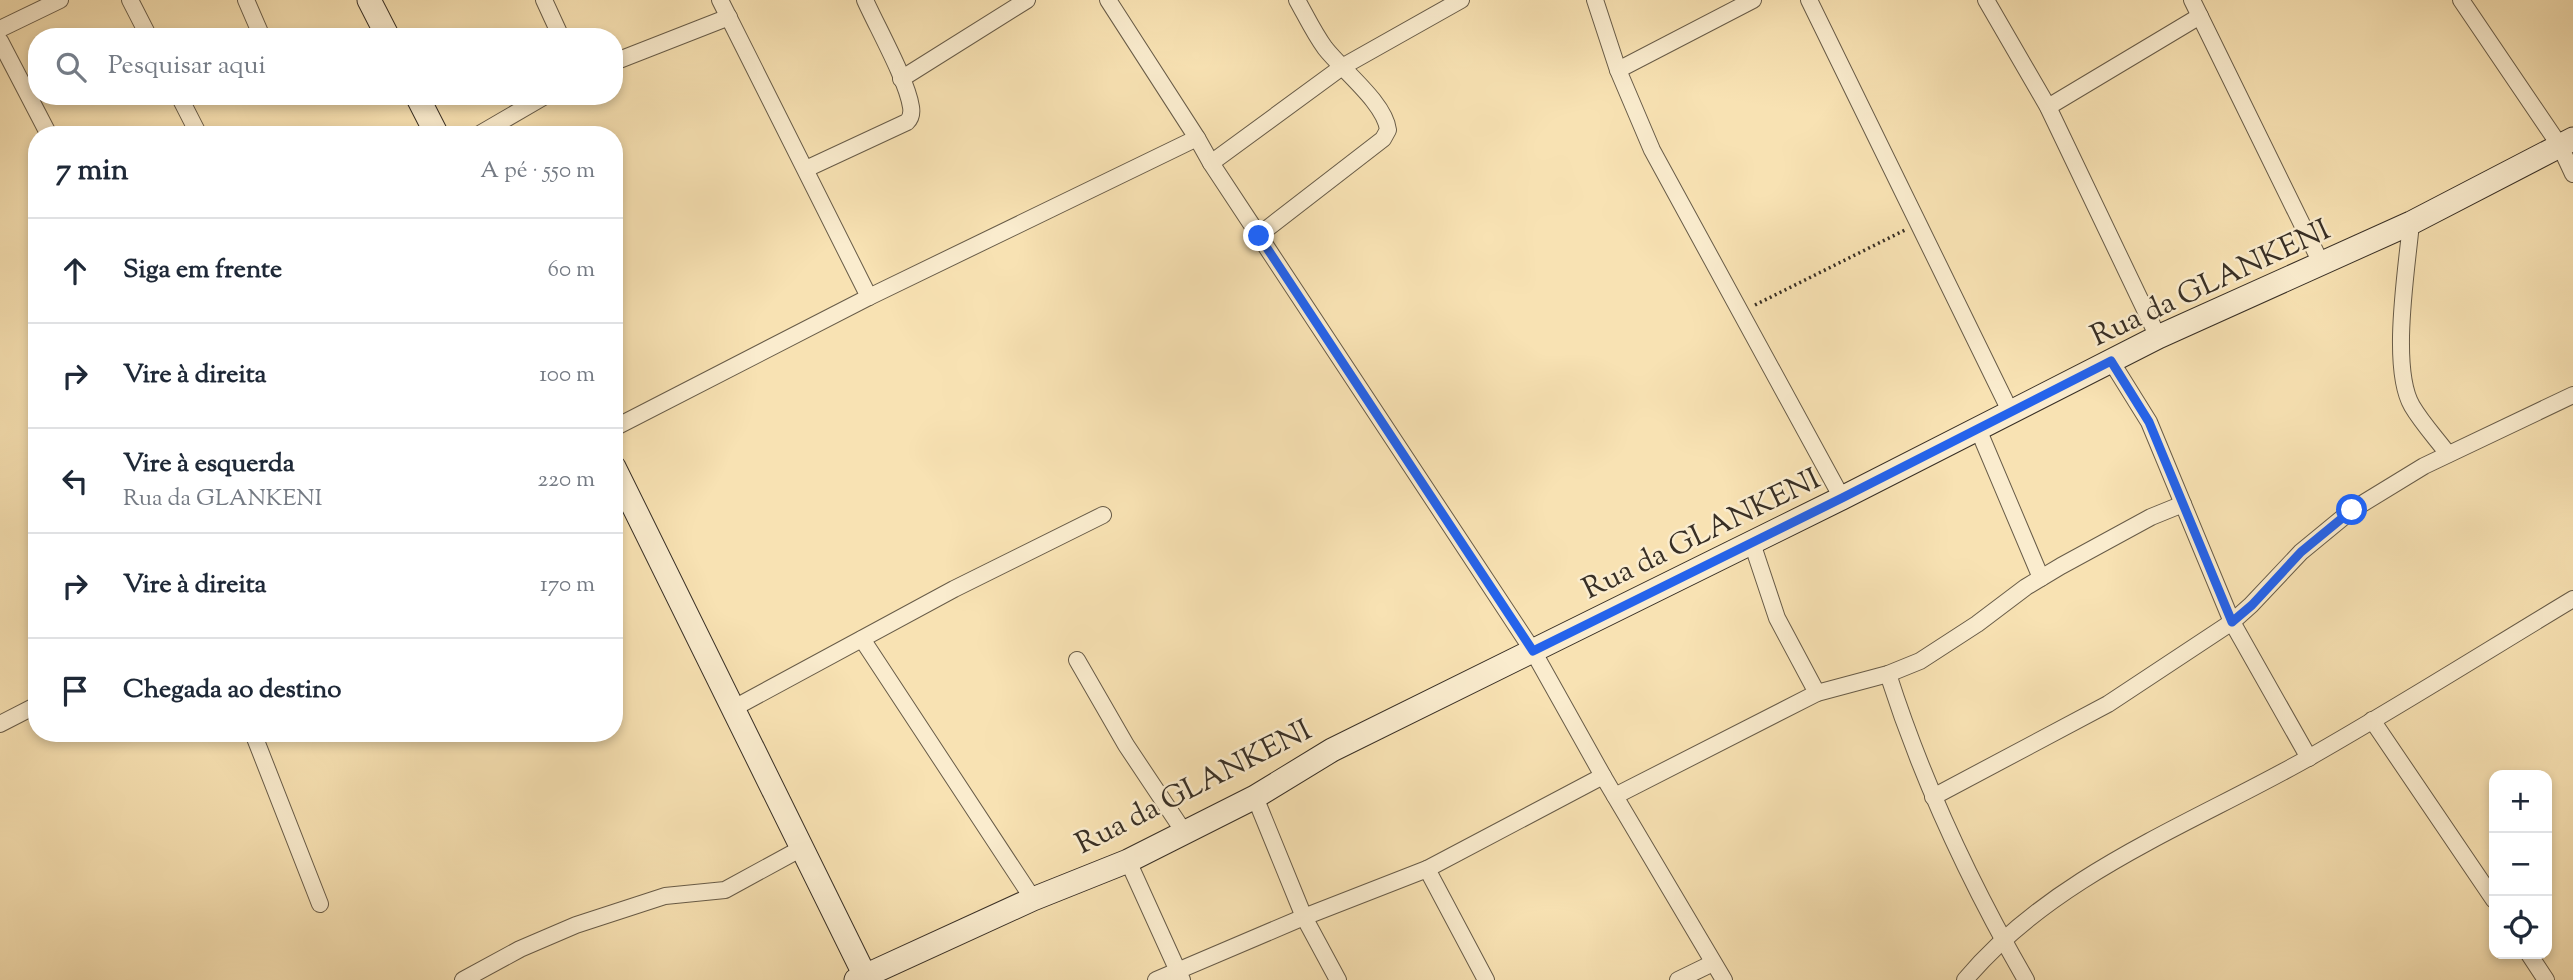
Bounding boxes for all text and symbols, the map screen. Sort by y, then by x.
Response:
search box [28,28,623,105]
icon: search [52,48,90,86]
text: Pesquisar aqui [108,48,266,85]
text: 7 min [56,150,128,193]
text: A pé · 550 m [480,155,595,188]
street label: Rua da GLANKENI [2084,210,2338,359]
route end [1243,220,1274,251]
icon: ahead [56,252,94,290]
text: Siga em frente [123,252,282,289]
text: 60 m [547,254,595,287]
icon: right [56,357,94,395]
text: Vire à direita [123,357,267,394]
text: 100 m [539,359,595,392]
text: Vire à esquerda [123,446,295,483]
street label: Rua da GLANKENI [1576,459,1828,612]
icon: left [56,462,94,500]
text: 220 m [537,464,595,497]
text: Rua da GLANKENI [123,483,322,516]
route start [2336,494,2367,525]
icon: right [56,567,94,605]
text: Vire à direita [123,567,267,604]
text: 170 m [540,569,595,602]
icon: arrive [56,672,94,710]
text: Chegada ao destino [123,672,341,709]
street label: Rua da GLANKENI [1069,710,1320,866]
map controls [2489,770,2552,959]
button: + [2489,770,2552,833]
button: − [2489,833,2552,896]
button: locate [2489,896,2552,959]

